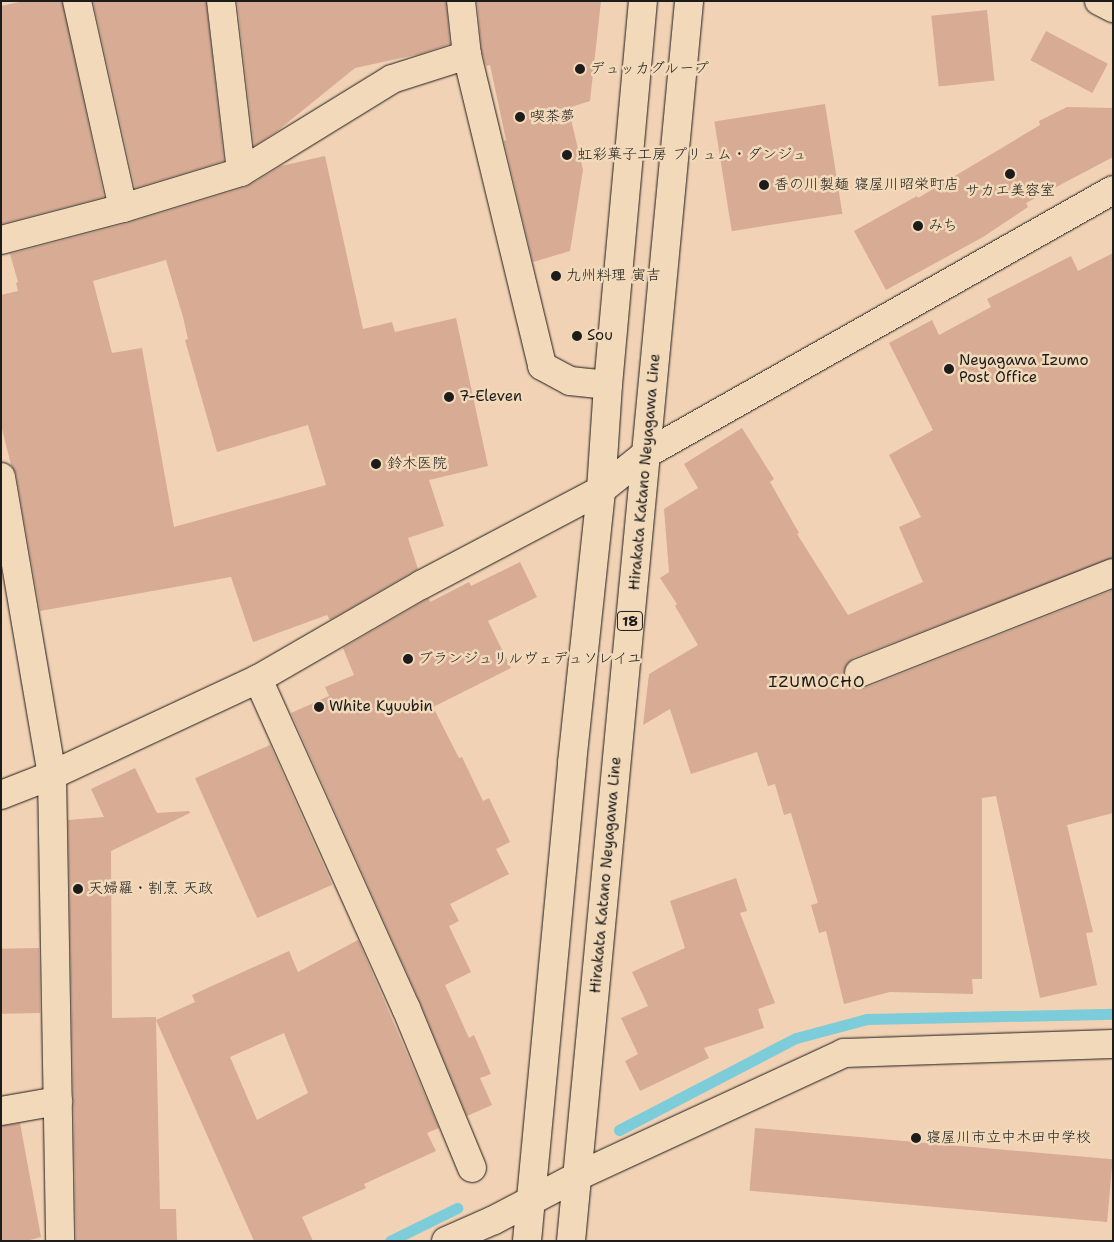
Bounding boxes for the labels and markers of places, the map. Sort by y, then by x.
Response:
place label: デュッカグループ [590,60,711,78]
marker: デュッカグループ [574,63,586,75]
place label: 喫茶夢 [530,108,575,126]
marker: 喫茶夢 [514,111,526,123]
place label: 虹彩菓子工房 プリュム・ダンジュ [577,146,807,164]
marker: 虹彩菓子工房 プリュム・ダンジュ [561,149,573,161]
marker: サカエ美容室 [1004,168,1016,180]
place label: 香の川製麺 寝屋川昭栄町店 [774,176,959,194]
marker: 香の川製麺 寝屋川昭栄町店 [758,179,770,191]
place label: サカエ美容室 [965,182,1055,200]
place label: みち [928,217,958,235]
marker: みち [912,220,924,232]
place label: 九州料理 寅吉 [566,267,661,285]
marker: 九州料理 寅吉 [550,270,562,282]
place label: Sou [587,327,613,345]
marker: Sou [571,330,583,342]
place label: Neyagawa Izumo Post Office [959,351,1088,386]
marker: Neyagawa Izumo Post Office [943,363,955,375]
place label: 7-Eleven [459,388,522,406]
marker: 7-Eleven [443,391,455,403]
place label: 鈴木医院 [387,455,447,473]
marker: 鈴木医院 [369,457,383,471]
place label: ブランジュリルヴェデュソレイユ [418,650,643,668]
marker: ブランジュリルヴェデュソレイユ [402,653,414,665]
place label: White Kyuubin [329,698,433,716]
marker: White Kyuubin [313,701,325,713]
place label: 天婦羅・割烹 天政 [88,880,213,898]
marker: 天婦羅・割烹 天政 [72,883,84,895]
place label: 寝屋川市立中木田中学校 [926,1129,1091,1147]
marker: 寝屋川市立中木田中学校 [910,1132,922,1144]

